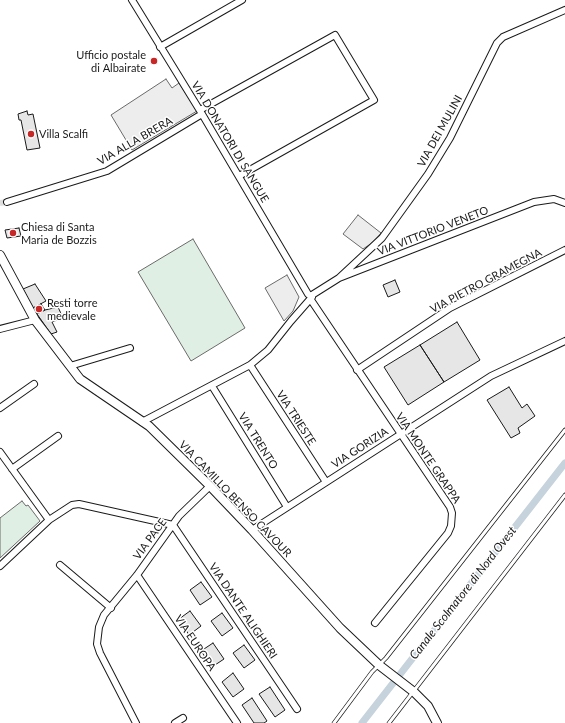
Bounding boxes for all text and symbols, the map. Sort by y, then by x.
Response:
place label: Ufficio postale di Albairate [76,48,146,74]
marker: Ufficio postale di Albairate [149,56,159,66]
street label: VIA DONATORI DI SANGUE [189,79,271,205]
street label: VIA DEI MULINI [415,93,465,169]
street label: VIA ALLA BRERA [95,114,175,168]
place label: Villa Scalfi [39,127,88,141]
marker: Villa Scalfi [26,129,36,139]
street label: VIA VITTORIO VENETO [376,204,490,258]
place label: Chiesa di Santa Maria de Bozzis [21,220,97,246]
marker: Chiesa di Santa Maria de Bozzis [8,228,18,238]
street label: VIA PIETRO GRAMEGNA [428,246,544,316]
place label: Resti torre medievale [47,296,97,322]
marker: Resti torre medievale [34,304,44,314]
street label: VIA TRIESTE [273,388,319,448]
street label: VIA TRENTO [235,410,281,472]
street label: VIA MONTE GRAPPA [393,410,463,506]
street label: VIA GORIZIA [329,425,391,471]
street label: VIA CAMILLO BENSO CAVOUR [176,438,294,560]
street label: VIA PACE [131,516,169,562]
water label: Canale Scolmatore di Nord Ovest [407,524,519,662]
street label: VIA DANTE ALIGHIERI [206,561,280,661]
street label: VIA EUROPA [172,613,218,673]

